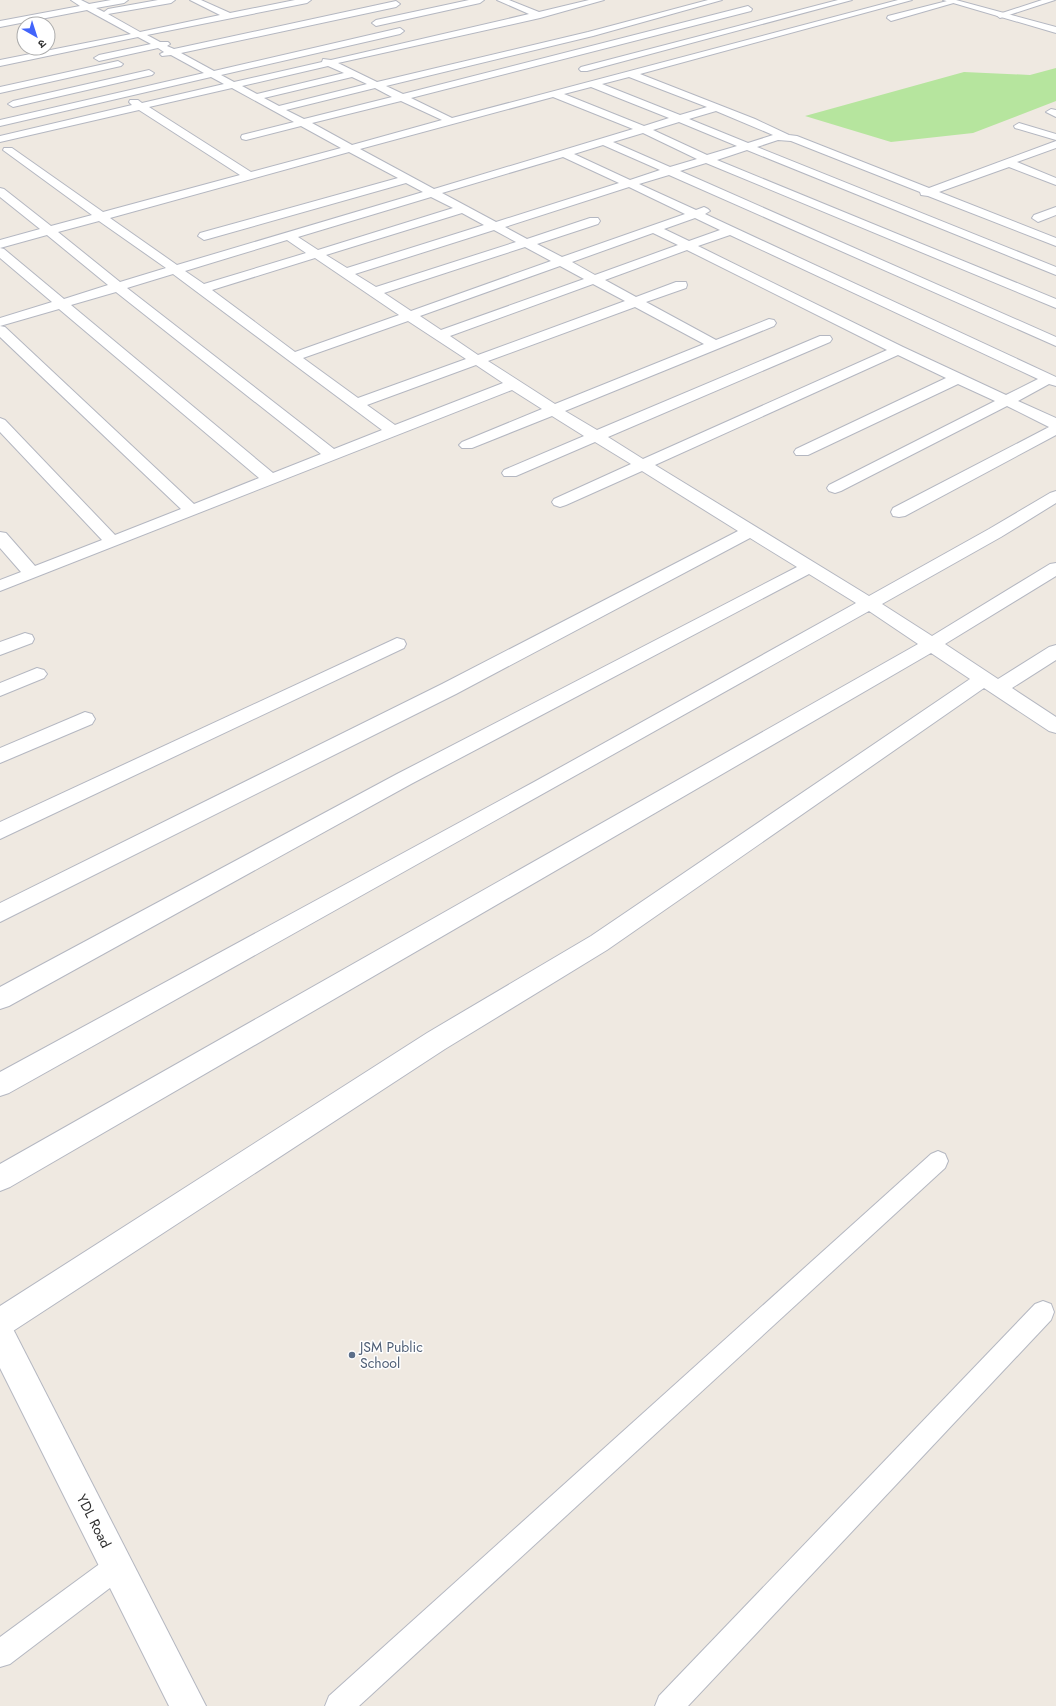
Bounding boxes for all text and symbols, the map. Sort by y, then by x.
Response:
north arrow [16,16,56,56]
text: उ [34,36,50,52]
place label: JSM Public School [358,1337,423,1373]
marker: JSM Public School [347,1350,357,1360]
street label: YDL Road [72,1491,116,1551]

